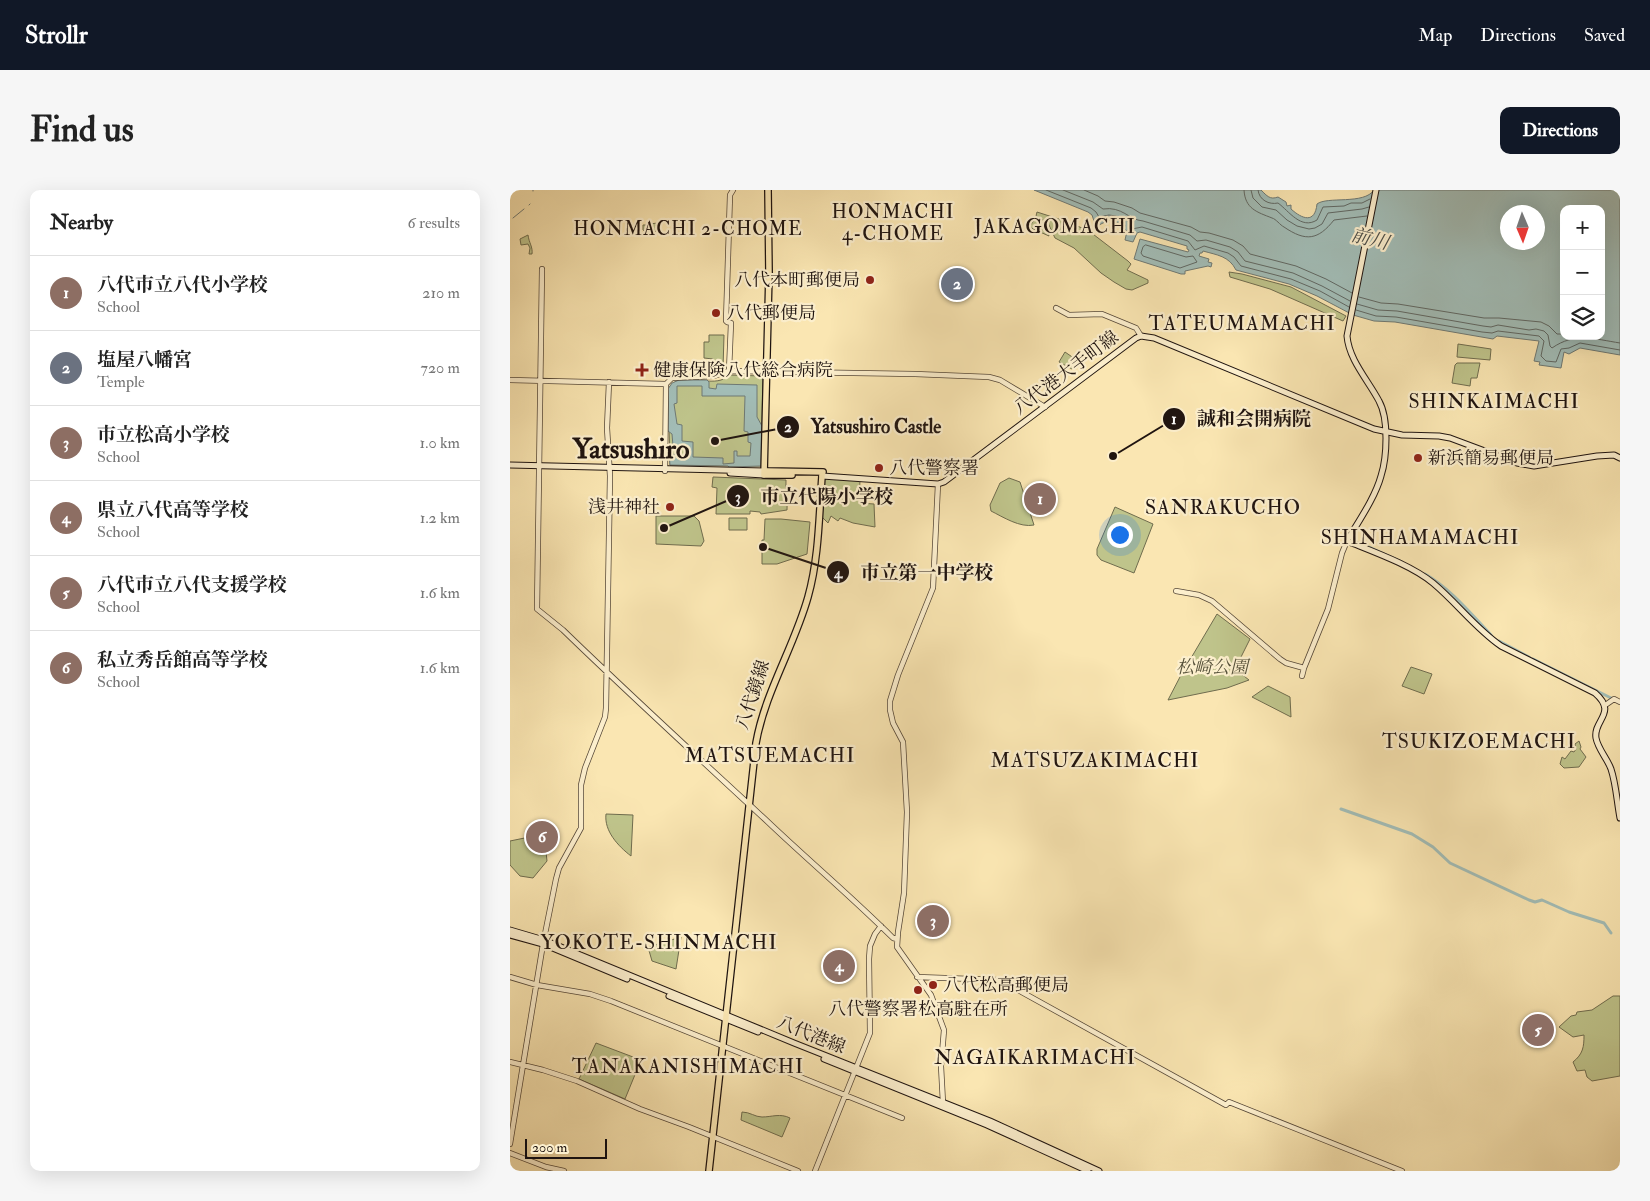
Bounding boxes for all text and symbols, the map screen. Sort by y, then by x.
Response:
text: Strollr [25,20,88,51]
text: Map [1419,24,1452,47]
text: Directions [1480,24,1556,47]
text: Saved [1584,24,1625,47]
button: Directions [1500,107,1620,154]
text: Find us [30,108,134,152]
district label: HONMACHI 4-CHOME [832,200,954,246]
north arrow [1500,205,1545,250]
map controls [1560,205,1605,340]
button: + [1560,205,1605,250]
text: Nearby [50,209,113,236]
text: 6 results [408,213,460,233]
district label: JAKAGOMACHI [973,214,1136,239]
district label: HONMACHI 2-CHOME [573,217,803,241]
water label: 前川 [1349,223,1393,256]
button: − [1560,250,1605,295]
pin: 2 [941,265,973,303]
place label: 八代本町郵便局 [734,269,860,292]
text: 八代市立八代小学校 [97,273,268,297]
marker: 八代本町郵便局 [864,274,876,286]
text: 1 [63,283,69,303]
text: 210 m [422,283,460,303]
button: layers [1560,295,1605,340]
text: School [97,297,140,317]
place label: 八代郵便局 [726,302,816,325]
marker: 八代郵便局 [710,307,722,319]
district label: TATEUMAMACHI [1148,311,1336,336]
street label: 八代港大手町線 [1009,326,1123,420]
text: 塩屋八幡宮 [97,348,192,372]
text: 2 [62,358,70,378]
text: 720 m [421,358,460,378]
place label: 健康保険八代総合病院 [653,359,833,382]
marker: 健康保険八代総合病院 [635,363,649,377]
text: Temple [97,372,145,392]
district label: SHINKAIMACHI [1408,389,1580,414]
callout: 誠和会開病院 [1162,402,1321,436]
text: 誠和会開病院 [1197,407,1311,431]
callout: Yatsushiro Castle [776,410,951,444]
text: 1 [1171,410,1177,429]
text: Yatsushiro Castle [810,415,941,439]
text: 2 [784,418,792,437]
text: 市立松高小学校 [97,423,230,447]
district label: Yatsushiro [572,432,690,467]
text: 3 [63,433,69,453]
text: 1.0 km [420,433,460,453]
text: School [97,447,140,467]
place label: 新浜簡易郵便局 [1428,447,1554,470]
marker: 新浜簡易郵便局 [1412,452,1424,464]
place label: 八代警察署 [889,457,979,480]
marker: 八代警察署 [873,462,885,474]
callout: 市立代陽小学校 [726,479,904,513]
pin: 1 [1024,480,1056,518]
text: 市立代陽小学校 [760,485,894,509]
text: 3 [735,488,741,507]
district label: SANRAKUCHO [1145,495,1301,520]
place label: 浅井神社 [588,496,660,519]
text: 県立八代高等学校 [97,498,249,522]
marker: 浅井神社 [664,501,676,513]
text: 4 [62,508,70,528]
text: 1.2 km [420,508,460,528]
text: School [97,522,140,542]
your location [1107,522,1133,548]
district label: SHINHAMAMACHI [1321,525,1519,550]
callout: 市立第一中学校 [826,555,1004,589]
text: 市立第一中学校 [860,561,994,585]
text: 4 [833,564,843,583]
text: 八代市立八代支援学校 [97,573,287,597]
text: 5 [62,583,70,603]
text: 1.6 km [420,583,460,603]
text: School [97,597,140,617]
text: 私立秀岳館高等学校 [97,648,268,672]
park label: 松崎公園 [1176,656,1251,679]
street label: 八代鏡線 [731,657,775,733]
text: 6 [62,658,70,678]
text: 1.6 km [420,658,460,678]
text: School [97,672,140,692]
district label: TSUKIZOEMACHI [1382,729,1576,754]
district label: MATSUEMACHI [685,743,855,768]
district label: MATSUZAKIMACHI [991,748,1199,773]
pin: 6 [526,818,558,856]
pin: 3 [917,902,949,940]
district label: YOKOTE-SHINMACHI [541,930,777,955]
pin: 4 [823,947,855,985]
place label: 八代松高郵便局 [943,974,1069,997]
marker: 八代松高郵便局 [927,979,939,991]
marker: 八代警察署松高駐在所 [912,984,924,996]
place label: 八代警察署松高駐在所 [828,998,1008,1021]
street label: 八代港線 [773,1011,849,1059]
pin: 5 [1522,1011,1554,1049]
district label: NAGAIKARIMACHI [934,1045,1136,1070]
district label: TANAKANISHIMACHI [572,1054,804,1079]
scale bar [525,1136,608,1159]
text: 200 m [532,1139,567,1156]

